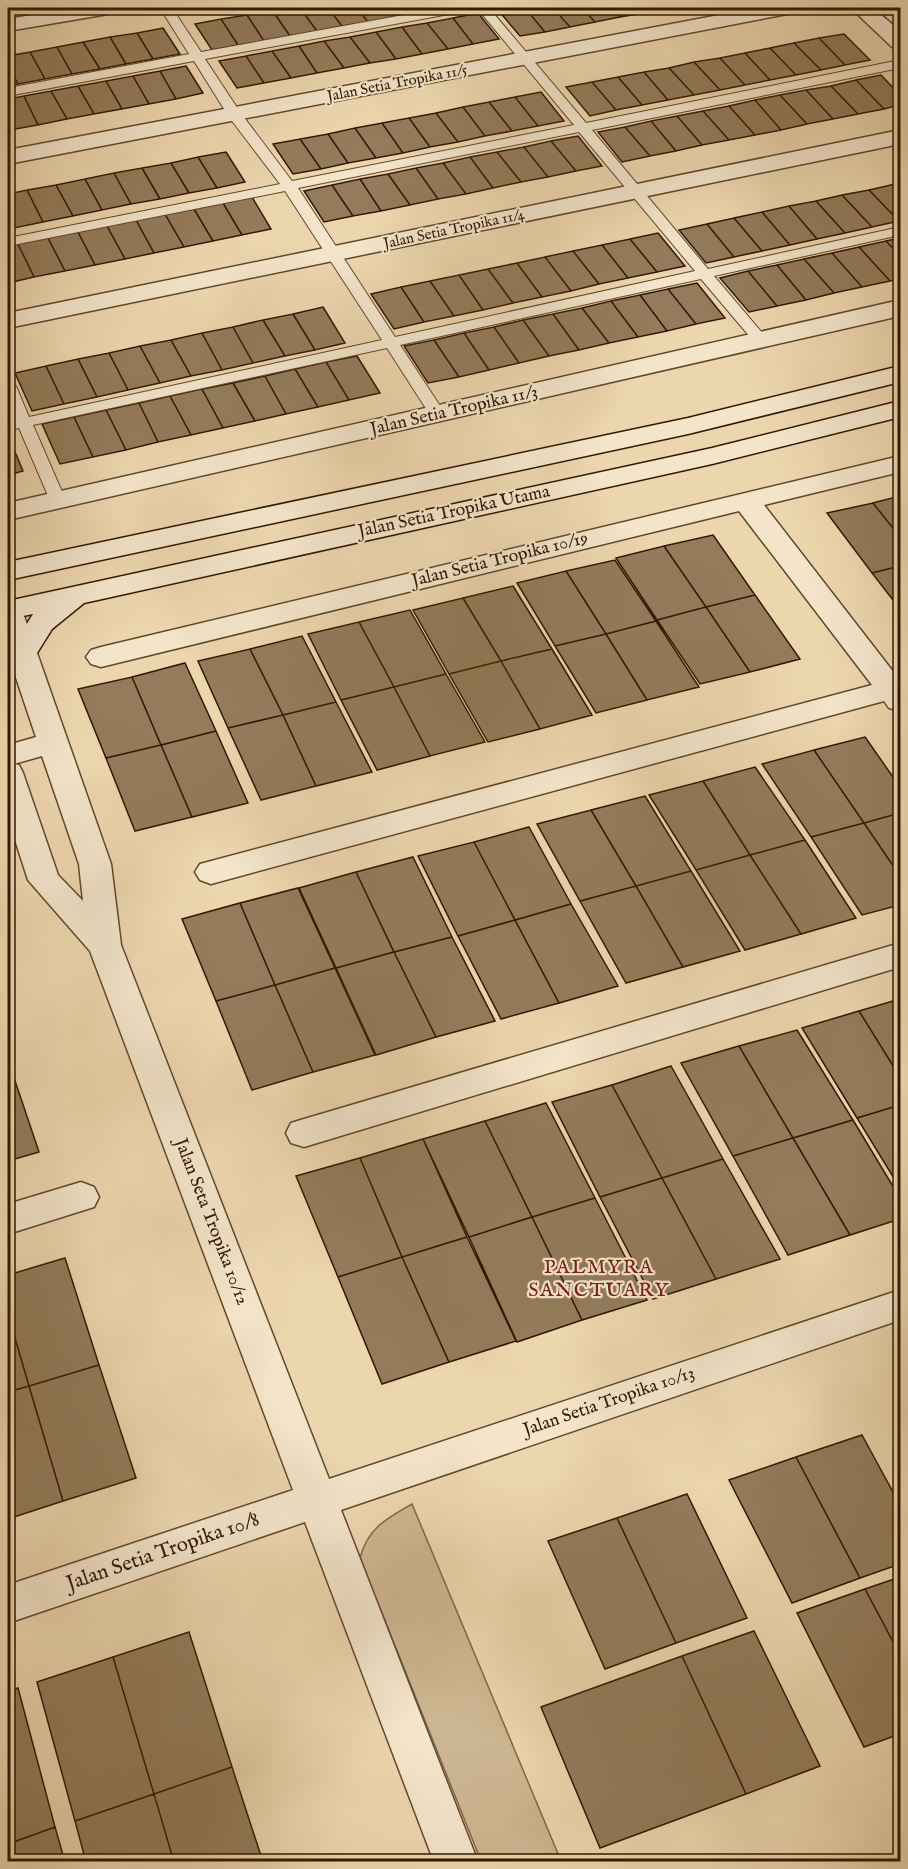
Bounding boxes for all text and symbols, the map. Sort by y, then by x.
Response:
street label: Jalan Setia Tropika 11/5 [323,60,469,106]
street label: Jalan Setia Tropika 11/4 [380,205,527,254]
street label: Jalan Setia Tropika 11/3 [366,381,540,442]
street label: Jalan Setia Tropika Utama [354,480,552,544]
street label: Jalan Setia Tropika 10/19 [407,527,591,594]
street label: Jalan Seta Tropika 10/12 [168,1133,253,1309]
district label: PALMYRA SANCTUARY [528,1255,670,1303]
street label: Jalan Setia Tropika 10/13 [518,1362,698,1443]
street label: Jalan Setia Tropika 10/8 [61,1506,263,1598]

